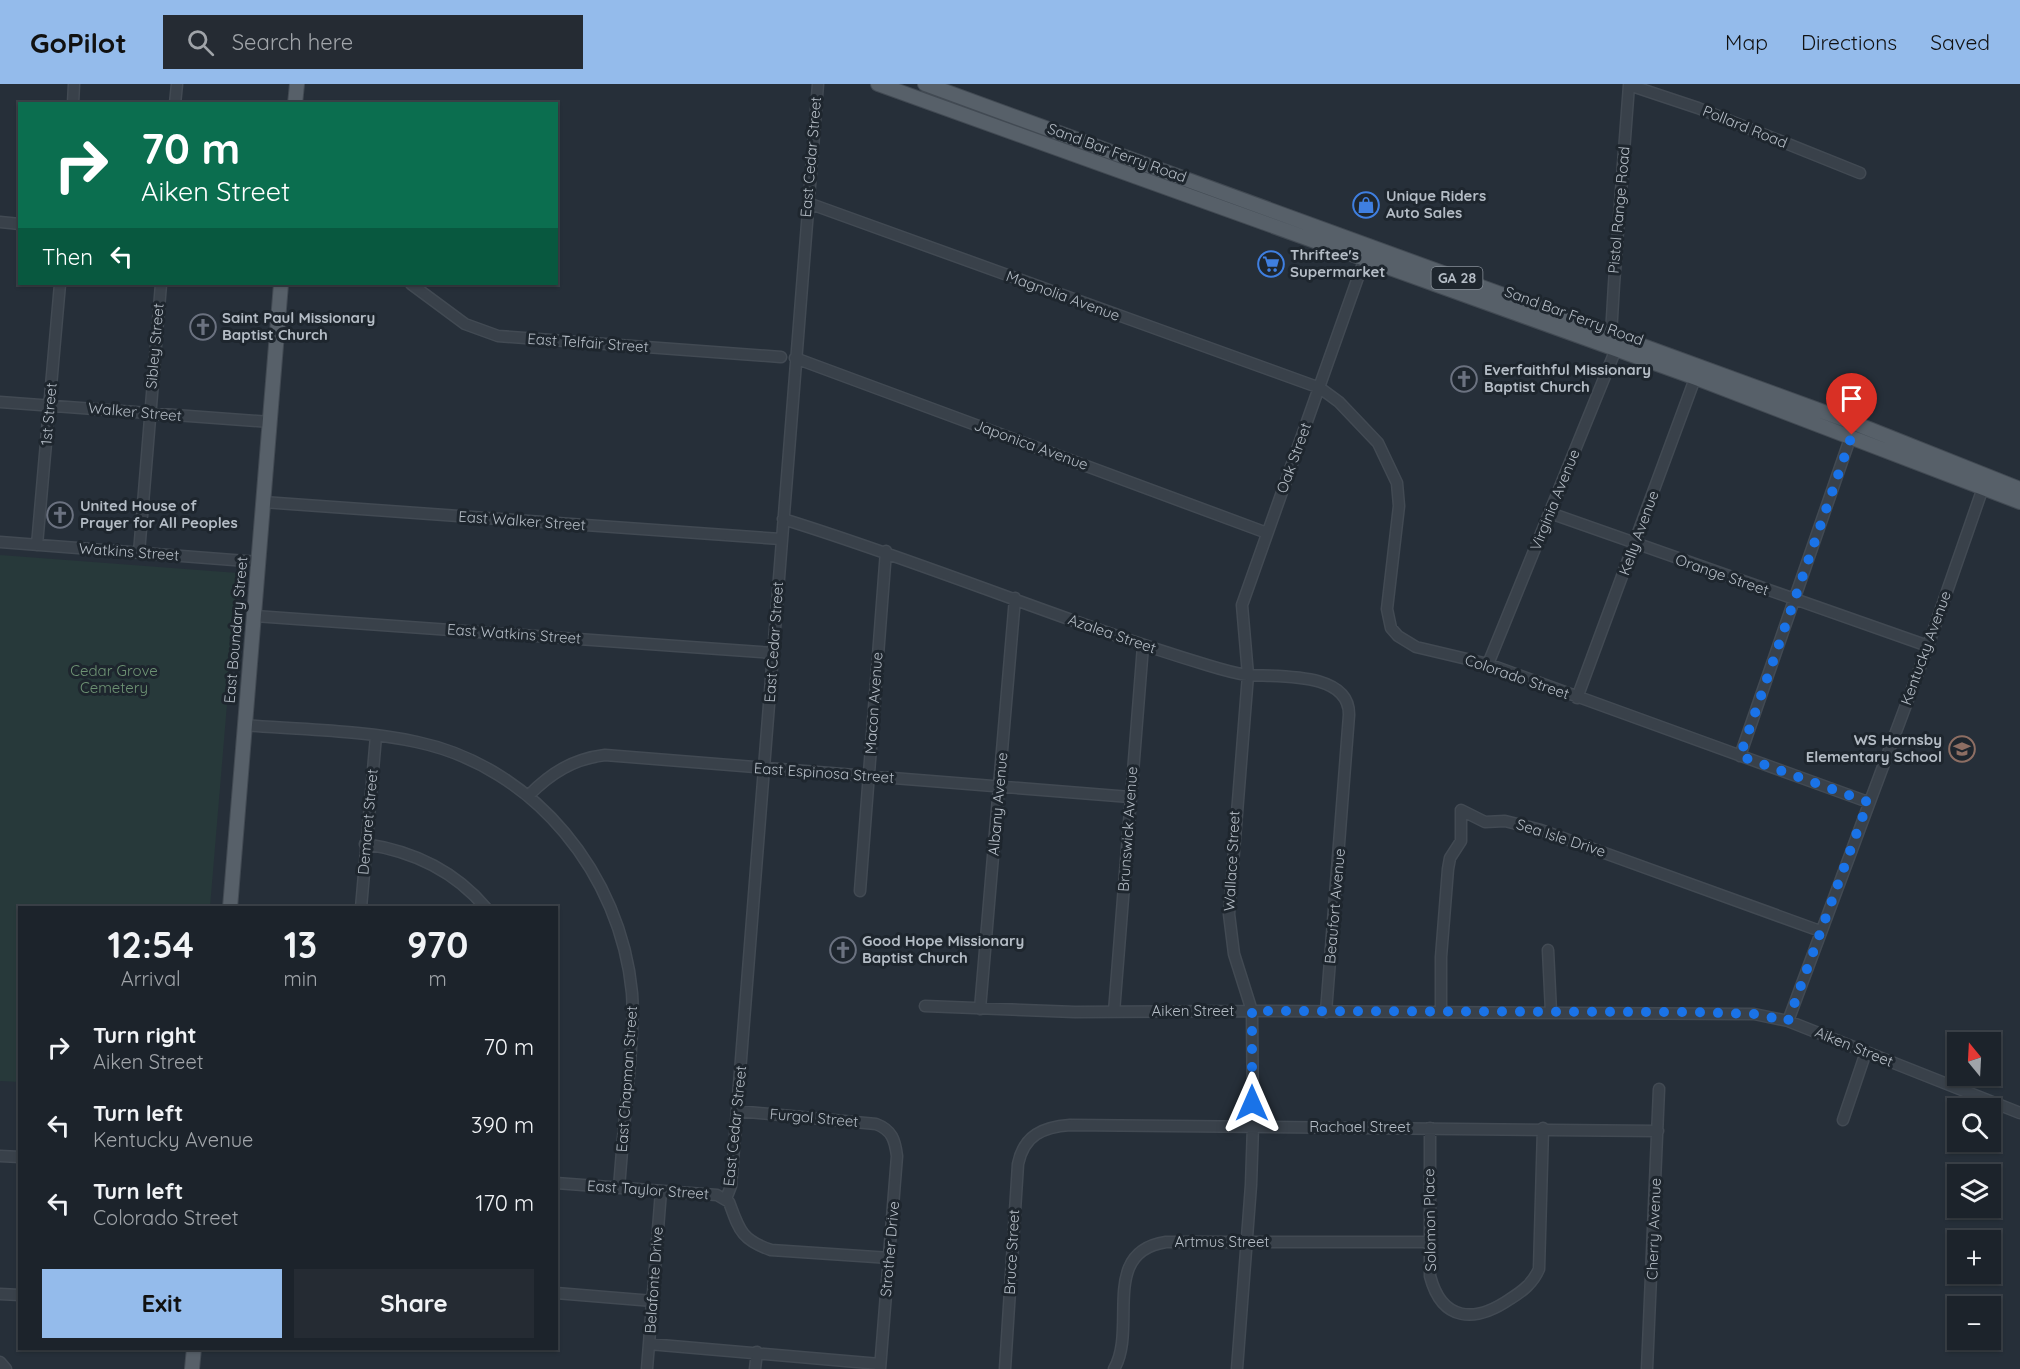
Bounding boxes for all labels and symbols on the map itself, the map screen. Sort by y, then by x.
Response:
street label: East Cedar Street [796,96,825,218]
street label: Pollard Road [1700,101,1790,152]
street label: Sand Bar Ferry Road [1045,119,1189,186]
street label: Pistol Range Road [1603,146,1634,274]
place label: Unique Riders Auto Sales [1386,186,1486,222]
shop icon: Unique Riders Auto Sales [1351,190,1381,220]
place label: Thriftee's Supermarket [1290,245,1386,281]
supermarket icon: Thriftee's Supermarket [1256,249,1286,279]
street label: Magnolia Avenue [1004,266,1123,325]
road number: GA 28 [1432,267,1482,289]
street label: Sand Bar Ferry Road [1502,282,1646,349]
street label: Sibley Street [141,302,168,390]
place label: Saint Paul Missionary Baptist Church [222,308,375,344]
church icon: Saint Paul Missionary Baptist Church [188,312,218,342]
street label: East Telfair Street [527,329,649,356]
place label: Everfaithful Missionary Baptist Church [1484,360,1651,396]
church icon: Everfaithful Missionary Baptist Church [1449,364,1479,394]
pin [1826,373,1877,435]
street label: 1st Street [36,382,61,446]
street label: Walker Street [87,398,183,425]
street label: Japonica Avenue [972,415,1091,474]
street label: Oak Street [1272,420,1315,496]
street label: Virginia Avenue [1526,446,1584,553]
street label: Kelly Avenue [1614,488,1663,578]
place label: United House of Prayer for All Peoples [80,496,238,532]
church icon: United House of Prayer for All Peoples [45,500,75,530]
street label: East Walker Street [458,507,586,534]
street label: Watkins Street [78,539,180,564]
street label: Orange Street [1673,550,1771,599]
street label: East Boundary Street [220,556,251,704]
street label: East Cedar Street [760,581,787,703]
street label: Kentucky Avenue [1896,588,1955,708]
street label: Azalea Street [1066,610,1159,657]
street label: East Watkins Street [446,619,582,648]
street label: Colorado Street [1462,650,1572,703]
street label: Macon Avenue [860,651,887,755]
park label: Cedar Grove Cemetery [70,661,158,697]
place label: WS Hornsby Elementary School [1806,730,1942,766]
school or university icon: WS Hornsby Elementary School [1947,734,1977,764]
street label: Albany Avenue [984,751,1011,857]
street label: East Espinosa Street [753,758,895,787]
street label: Brunswick Avenue [1114,766,1141,892]
street label: Demaret Street [353,768,382,876]
street label: Wallace Street [1219,810,1244,912]
street label: Sea Isle Drive [1514,814,1608,861]
street label: Beaufort Avenue [1320,847,1349,965]
place label: Good Hope Missionary Baptist Church [862,931,1024,967]
church icon: Good Hope Missionary Baptist Church [828,935,858,965]
street label: Aiken Street [1152,1001,1234,1020]
street label: East Chapman Street [612,1005,641,1153]
street label: Aiken Street [1812,1022,1896,1071]
north arrow [1947,1032,2001,1086]
street label: East Cedar Street [719,1065,750,1187]
position arrow [1220,1071,1284,1135]
street label: Furgol Street [769,1104,859,1131]
street label: Rachael Street [1309,1117,1411,1136]
street label: Solomon Place [1419,1168,1440,1272]
street label: East Taylor Street [586,1176,710,1203]
street label: Cherry Avenue [1642,1178,1665,1280]
street label: Strother Drive [876,1200,903,1298]
street label: Bruce Street [1000,1209,1023,1295]
street label: Belafonte Drive [640,1226,667,1334]
street label: Artmus Street [1175,1232,1269,1251]

